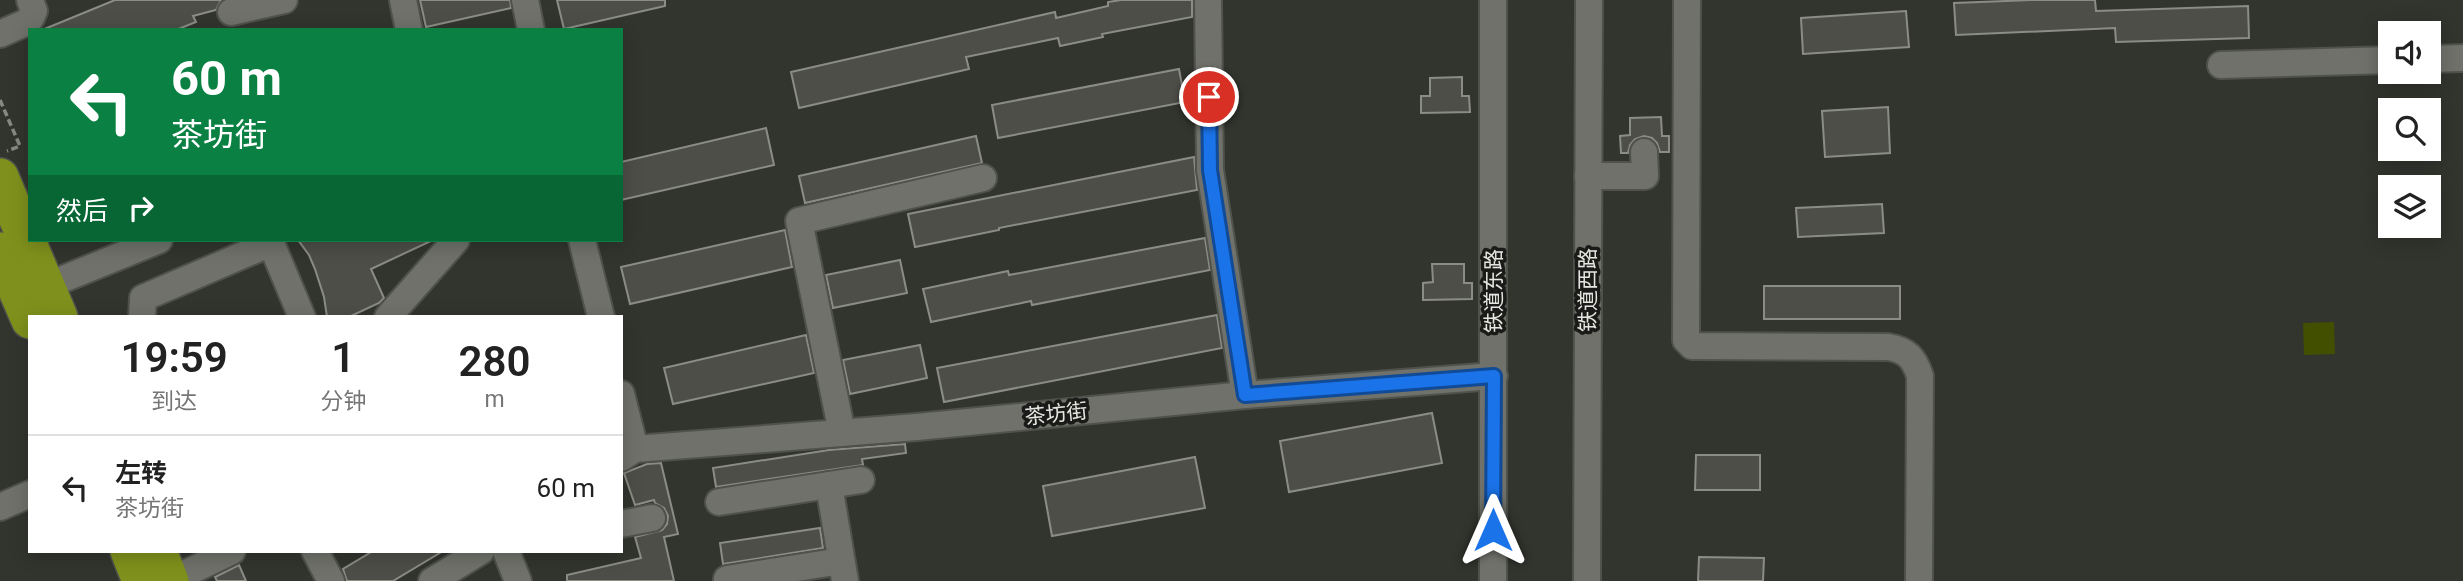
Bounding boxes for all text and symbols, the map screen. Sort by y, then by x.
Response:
map controls [2378,21,2441,238]
button: sound [2378,21,2441,84]
text: 60 m [171,50,282,107]
icon: left [56,56,147,147]
pin [1179,67,1239,127]
icon: arrive [1190,78,1228,116]
button: search [2378,98,2441,161]
text: 茶坊街 [171,116,267,154]
button: layers [2378,175,2441,238]
icon: right [122,189,160,227]
text: 然后 [56,196,108,226]
street label: 铁道西路 [1576,248,1600,332]
street label: 铁道东路 [1482,249,1506,333]
text: 19:59 [120,333,228,382]
text: 1 [331,333,355,382]
text: 280 [459,337,531,386]
text: m [485,386,505,413]
text: 到达 [151,388,197,415]
text: 分钟 [320,388,366,415]
street label: 茶坊街 [1023,399,1089,429]
text: 左转 [115,458,167,488]
icon: left [56,469,94,507]
text: 60 m [537,473,595,503]
position arrow [1456,493,1530,567]
text: 茶坊街 [115,495,184,522]

